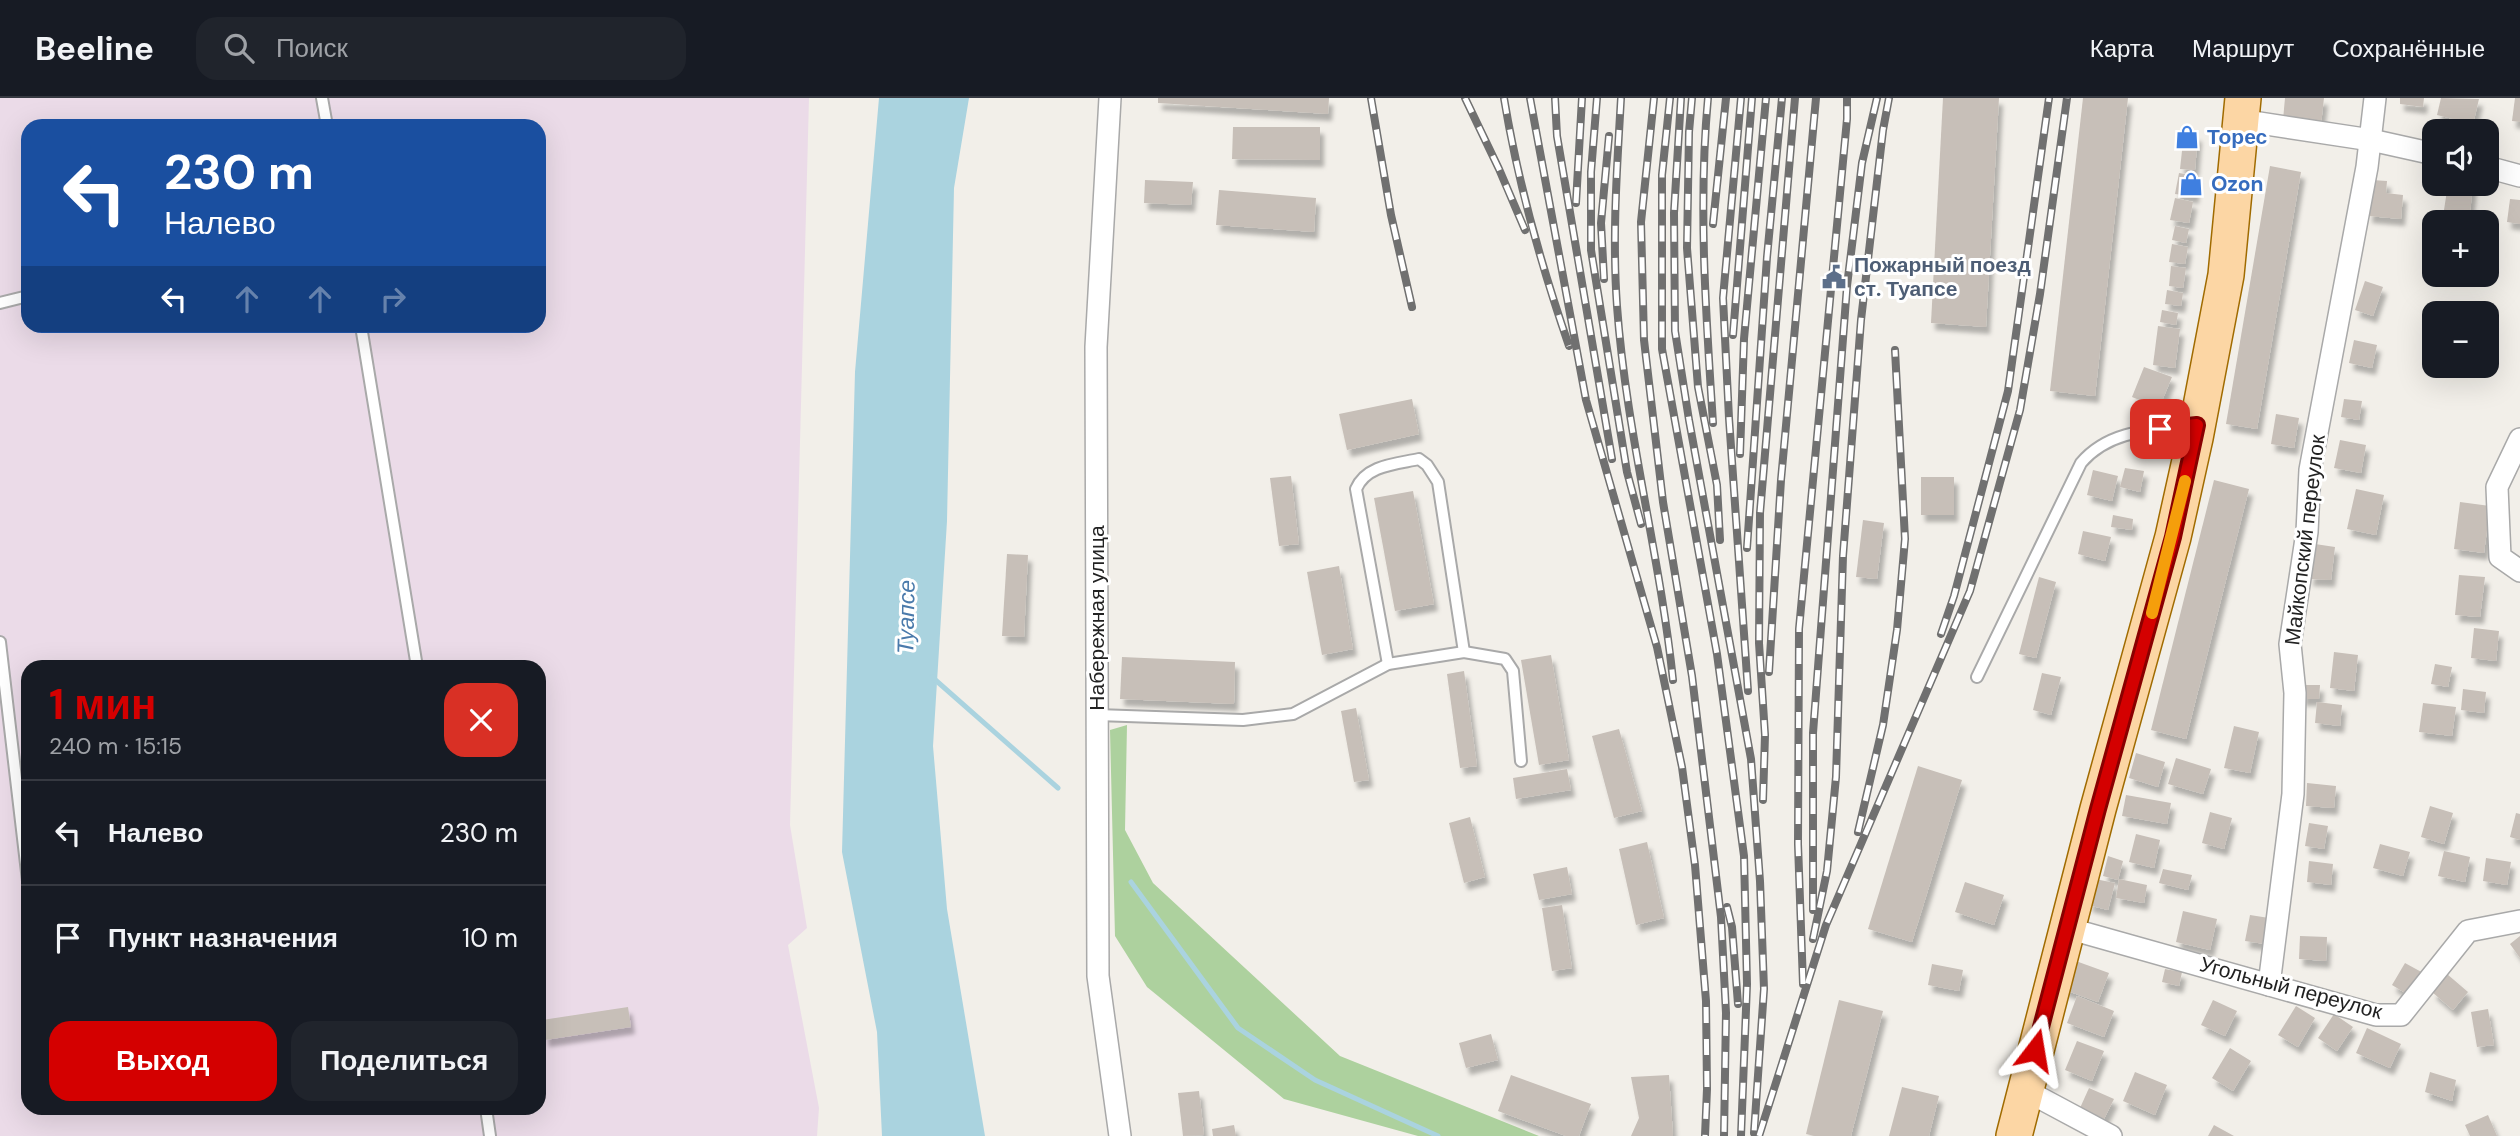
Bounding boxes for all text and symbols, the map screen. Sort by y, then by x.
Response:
search box [196,17,686,80]
text: Beeline [35,27,154,70]
icon: search [220,29,258,67]
text: Поиск [276,31,348,65]
text: Карта [2090,33,2154,64]
text: Маршрут [2192,33,2294,64]
text: Сохранённые [2332,33,2485,64]
map controls [2422,119,2499,378]
button: sound [2422,119,2499,196]
shop icon: Торес [2173,123,2201,151]
place label: Торес [2207,123,2268,151]
text: 230 m [164,140,314,204]
icon: left [49,147,140,238]
shop icon: Ozon [2177,170,2205,198]
place label: Ozon [2211,170,2264,198]
text: Налево [164,202,276,244]
button: + [2422,210,2499,287]
place label: Пожарный поезд ст. Туапсе [1854,251,2031,303]
public building icon: Пожарный поезд ст. Туапсе [1820,263,1848,291]
icon: left [155,280,193,318]
icon: ahead [228,280,266,318]
icon: ahead [301,280,339,318]
icon: right [374,280,412,318]
button: − [2422,301,2499,378]
pin [2130,399,2190,459]
icon: arrive [2141,410,2179,448]
street label: Майкопский переулок [2278,432,2332,647]
street label: Набережная улица [1083,525,1111,711]
water label: Туапсе [890,580,922,654]
text: 1 мин [49,677,156,732]
button: close [444,683,518,757]
text: 240 m · 15:15 [49,731,182,761]
icon: left [49,814,87,852]
text: Налево [108,816,203,850]
text: 230 m [440,816,518,850]
icon: arrive [49,919,87,957]
text: Пункт назначения [108,921,338,955]
text: 10 m [462,921,518,955]
street label: Угольный переулок [2197,950,2386,1026]
position arrow [1998,1013,2072,1087]
button: Выход [49,1021,277,1101]
button: Поделиться [291,1021,518,1101]

